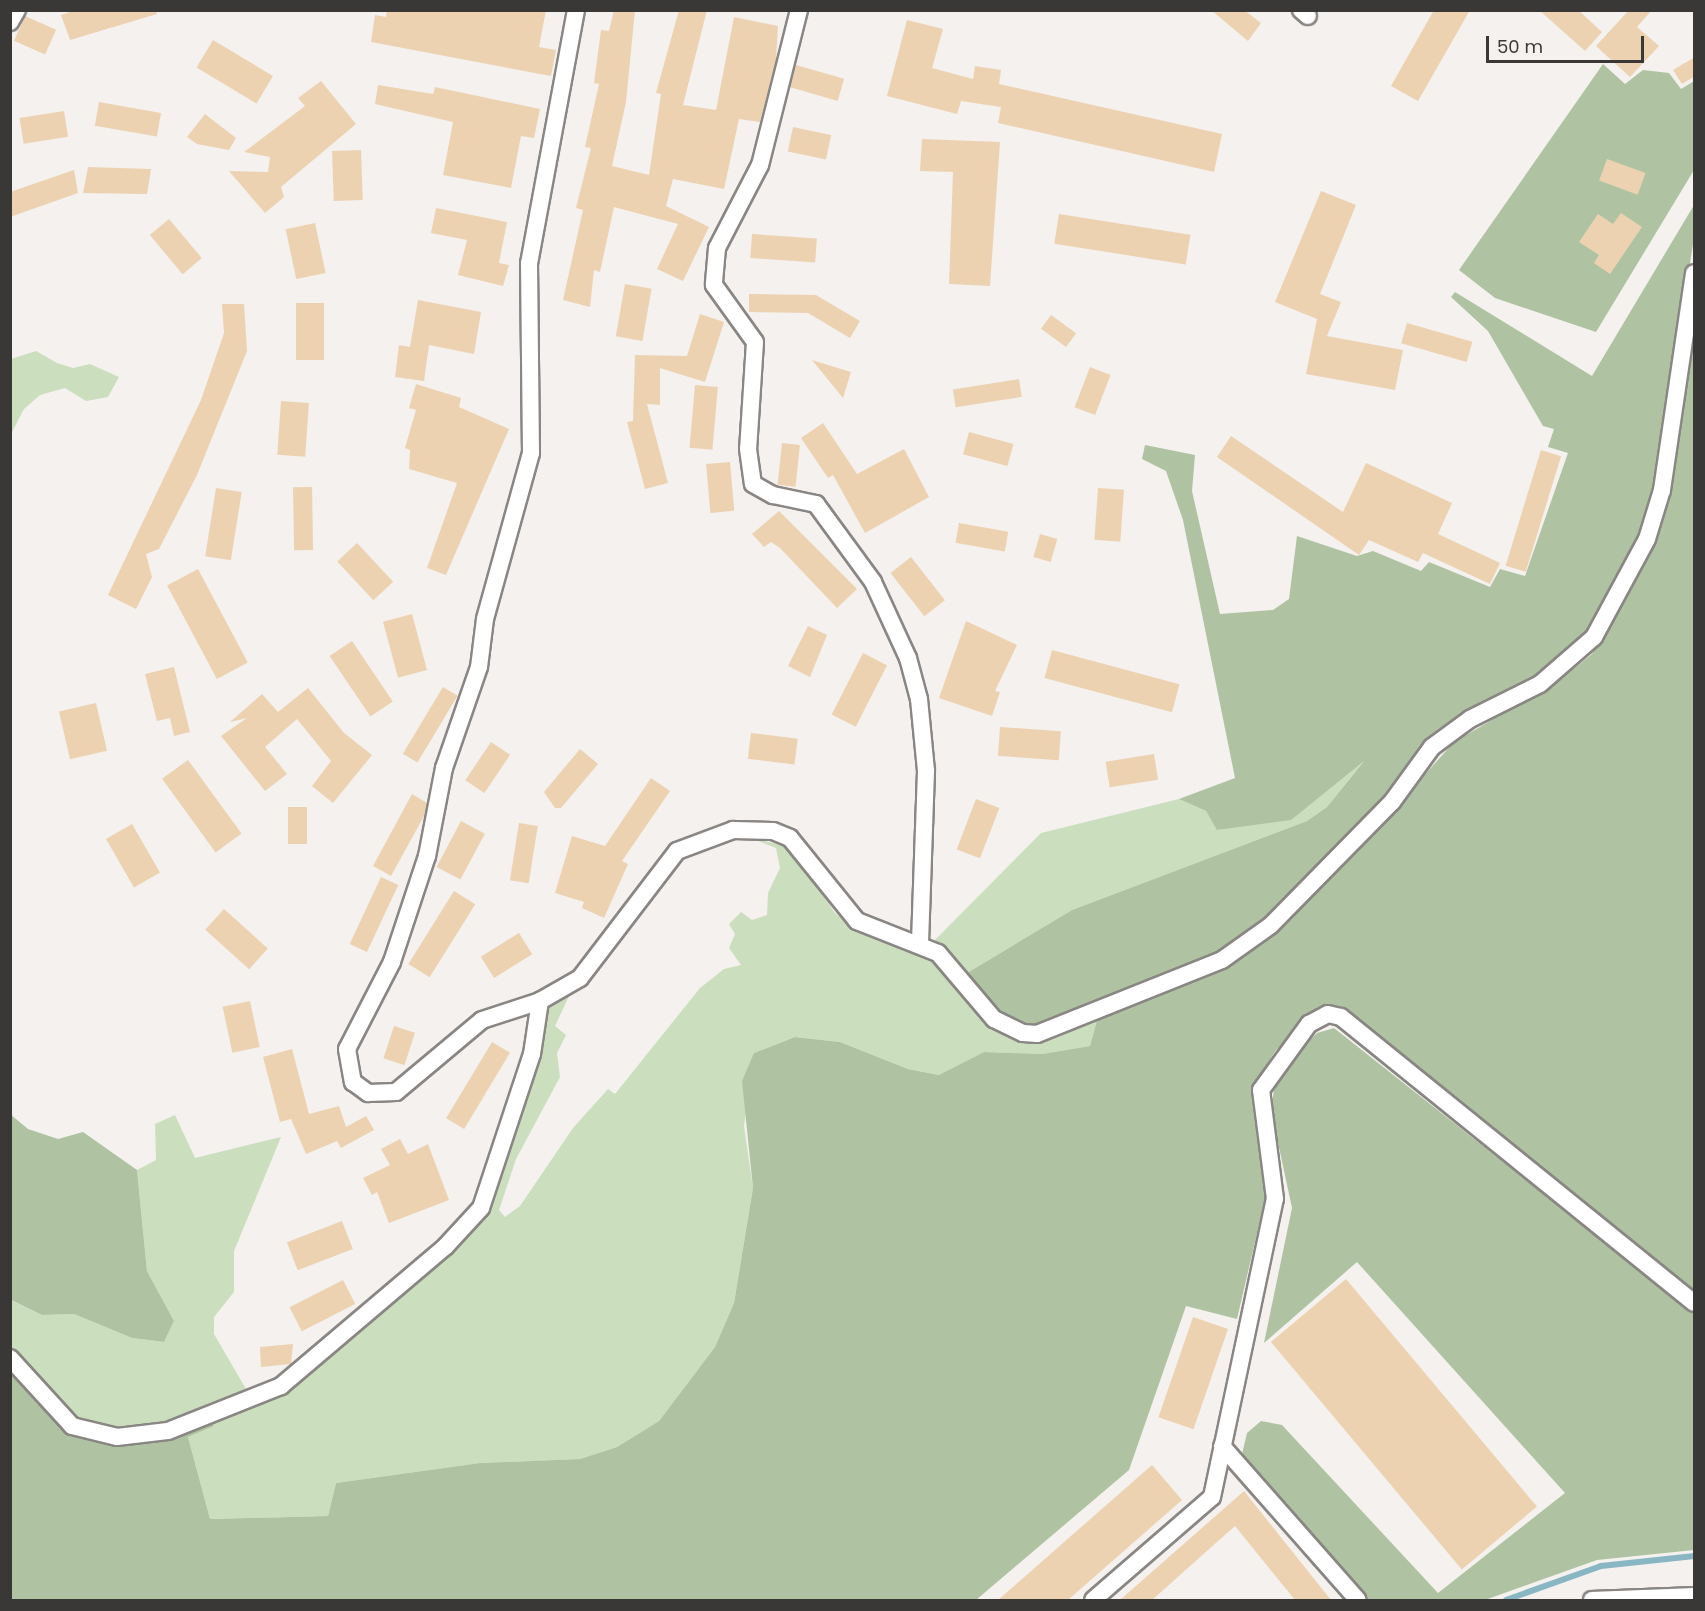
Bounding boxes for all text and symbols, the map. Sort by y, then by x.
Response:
scale bar [1489,24,1646,62]
text: 50 m [1497,34,1543,59]

